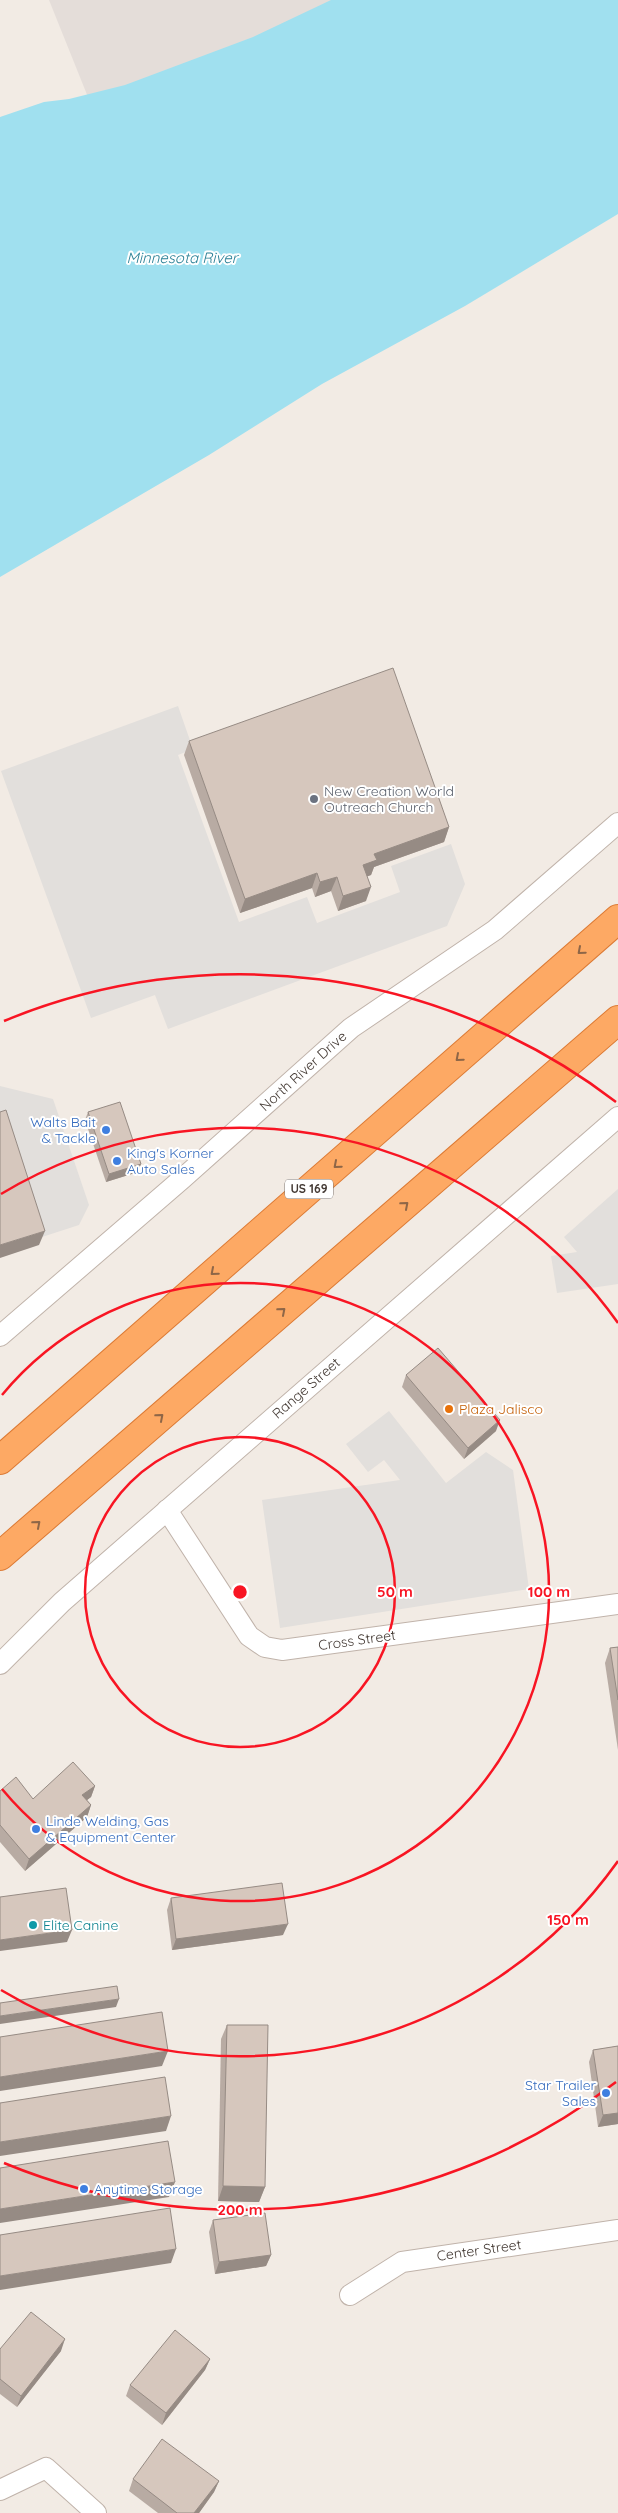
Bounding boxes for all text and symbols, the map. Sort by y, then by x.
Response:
water label: Minnesota River [126,248,240,267]
place label: New Creation World Outreach Church [324,782,454,816]
marker: New Creation World Outreach Church [308,793,320,805]
one-way arrow [578,946,587,955]
street label: North River Drive [256,1027,350,1115]
one-way arrow [456,1053,465,1061]
place label: Walts Bait & Tackle [30,1113,96,1147]
marker: Walts Bait & Tackle [100,1124,112,1136]
place label: King's Korner Auto Sales [127,1144,214,1178]
marker: King's Korner Auto Sales [111,1155,123,1167]
one-way arrow [333,1160,342,1169]
road number: US 169 [285,1180,333,1198]
one-way arrow [400,1201,409,1210]
one-way arrow [211,1266,220,1275]
one-way arrow [277,1308,286,1317]
street label: Range Street [268,1353,344,1423]
place label: Plaza Jalisco [459,1400,543,1418]
marker: Plaza Jalisco [443,1403,455,1415]
one-way arrow [154,1414,163,1423]
one-way arrow [31,1521,40,1530]
text: 50 m [377,1582,413,1601]
text: 100 m [528,1582,570,1601]
centre of rings [231,1583,249,1601]
street label: Cross Street [317,1626,397,1654]
place label: Linde Welding, Gas & Equipment Center [46,1812,176,1846]
marker: Linde Welding, Gas & Equipment Center [30,1823,42,1835]
text: 150 m [547,1910,589,1929]
place label: Elite Canine [43,1916,118,1934]
marker: Elite Canine [27,1919,39,1931]
place label: Star Trailer Sales [525,2076,597,2110]
marker: Star Trailer Sales [600,2087,612,2099]
place label: Anytime Storage [94,2180,202,2198]
marker: Anytime Storage [78,2183,90,2195]
text: 200 m [218,2200,263,2219]
street label: Center Street [436,2235,523,2265]

